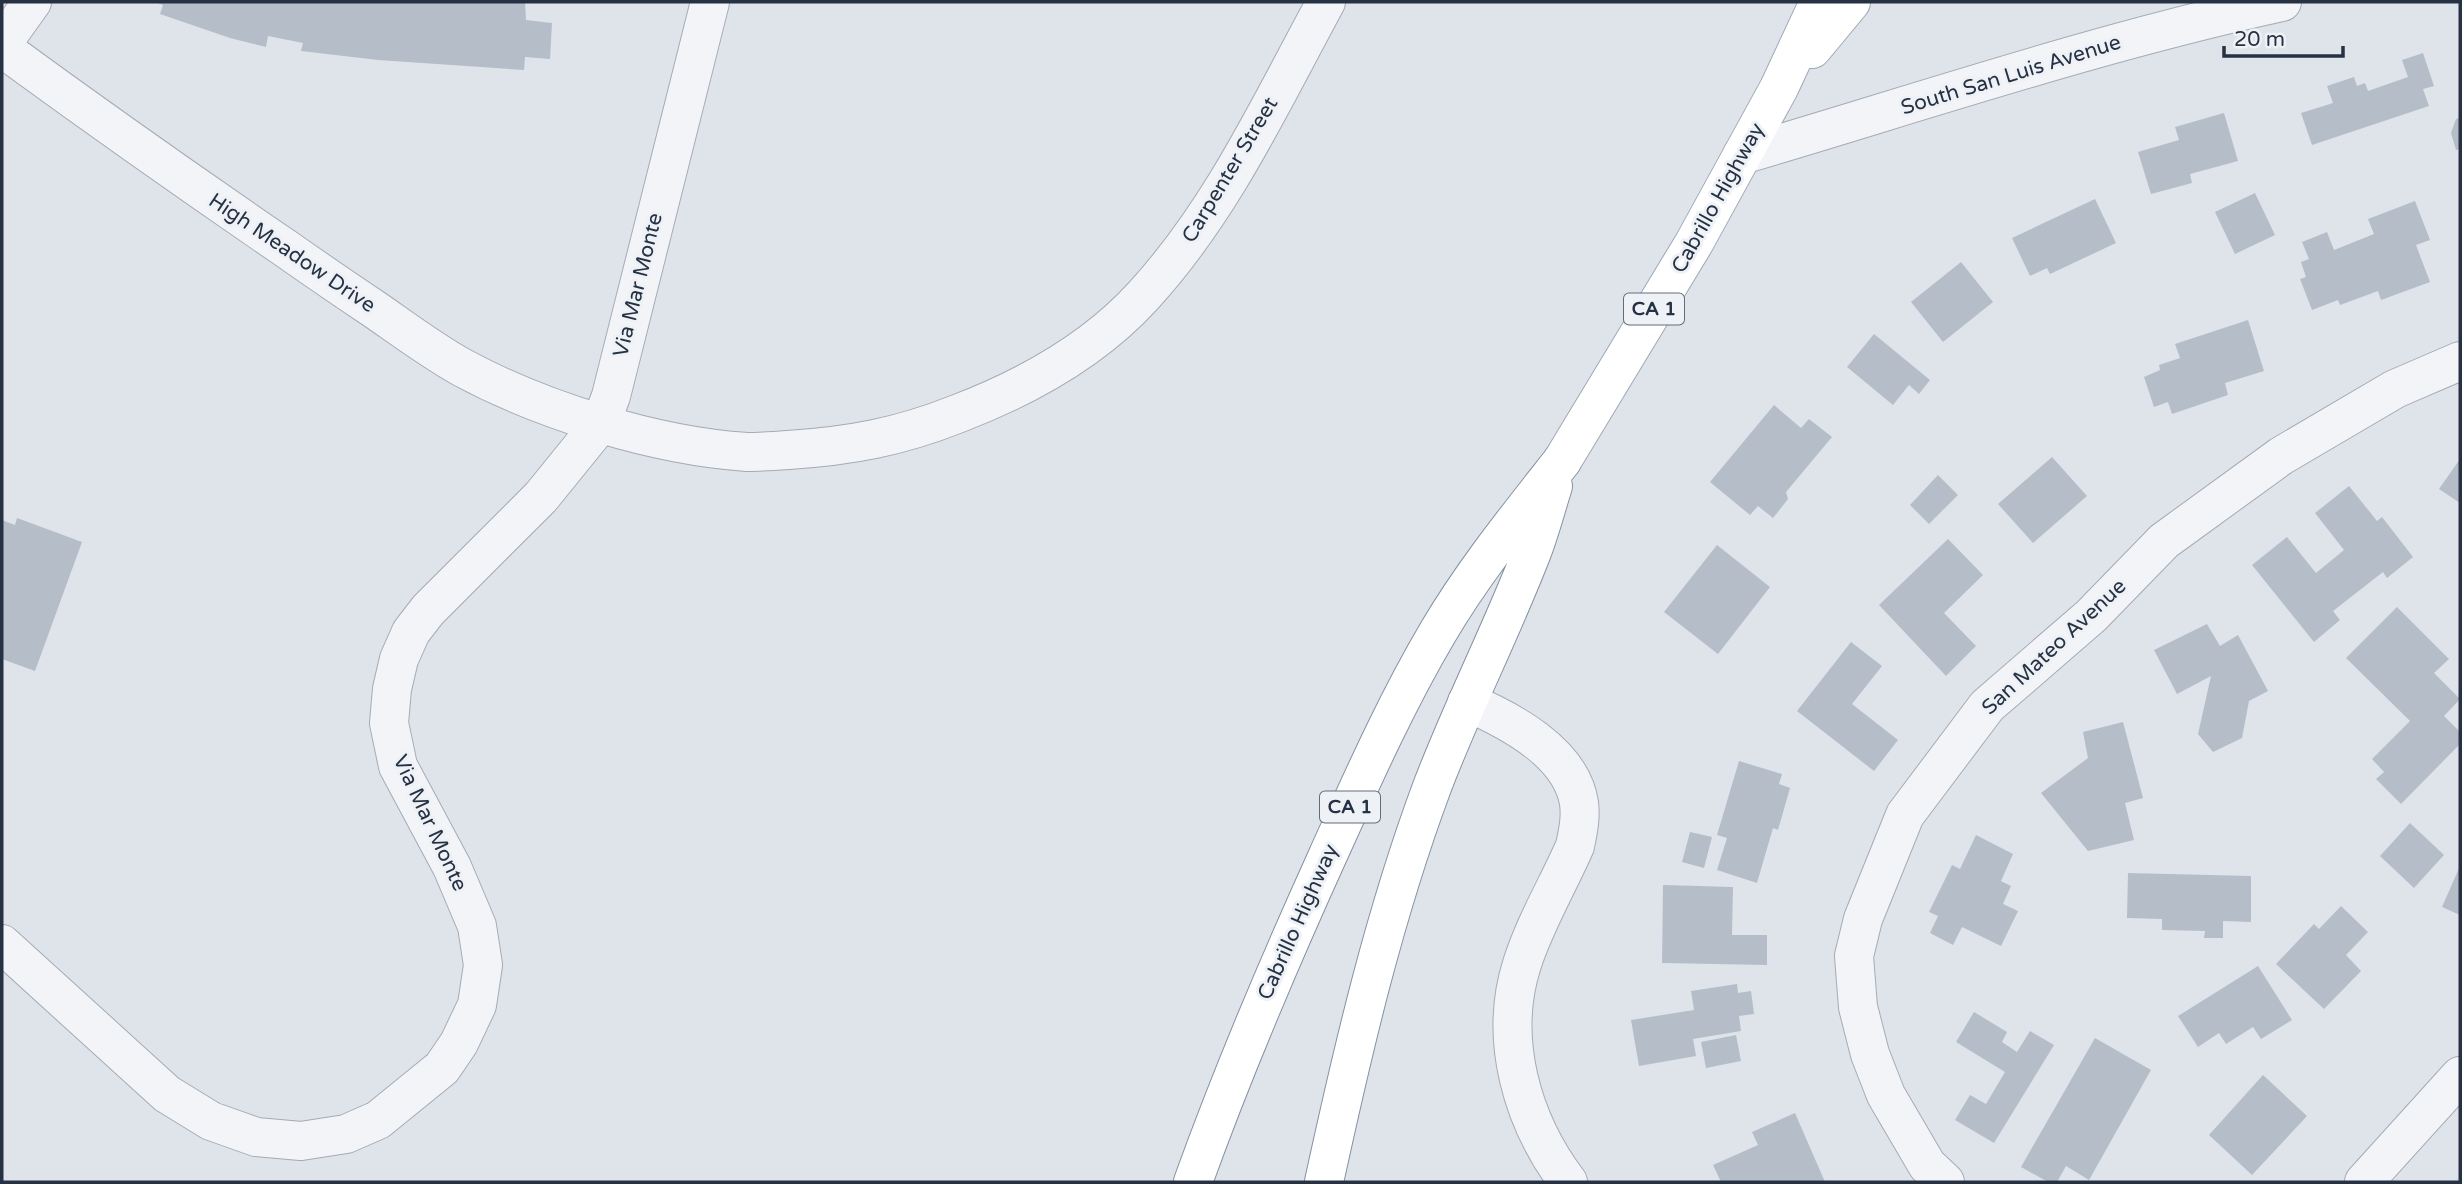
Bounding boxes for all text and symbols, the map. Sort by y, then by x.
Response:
scale bar [2224,14,2343,58]
text: 20 m [2234,27,2285,52]
street label: South San Luis Avenue [1898,30,2124,120]
street label: Carpenter Street [1177,93,1283,247]
street label: Cabrillo Highway [1666,119,1770,277]
street label: High Meadow Drive [204,188,380,318]
street label: Via Mar Monte [608,210,668,360]
road number: CA 1 [1624,294,1684,324]
street label: San Mateo Avenue [1977,574,2131,720]
street label: Via Mar Monte [387,751,473,895]
road number: CA 1 [1320,792,1380,822]
street label: Cabrillo Highway [1252,840,1344,1004]

